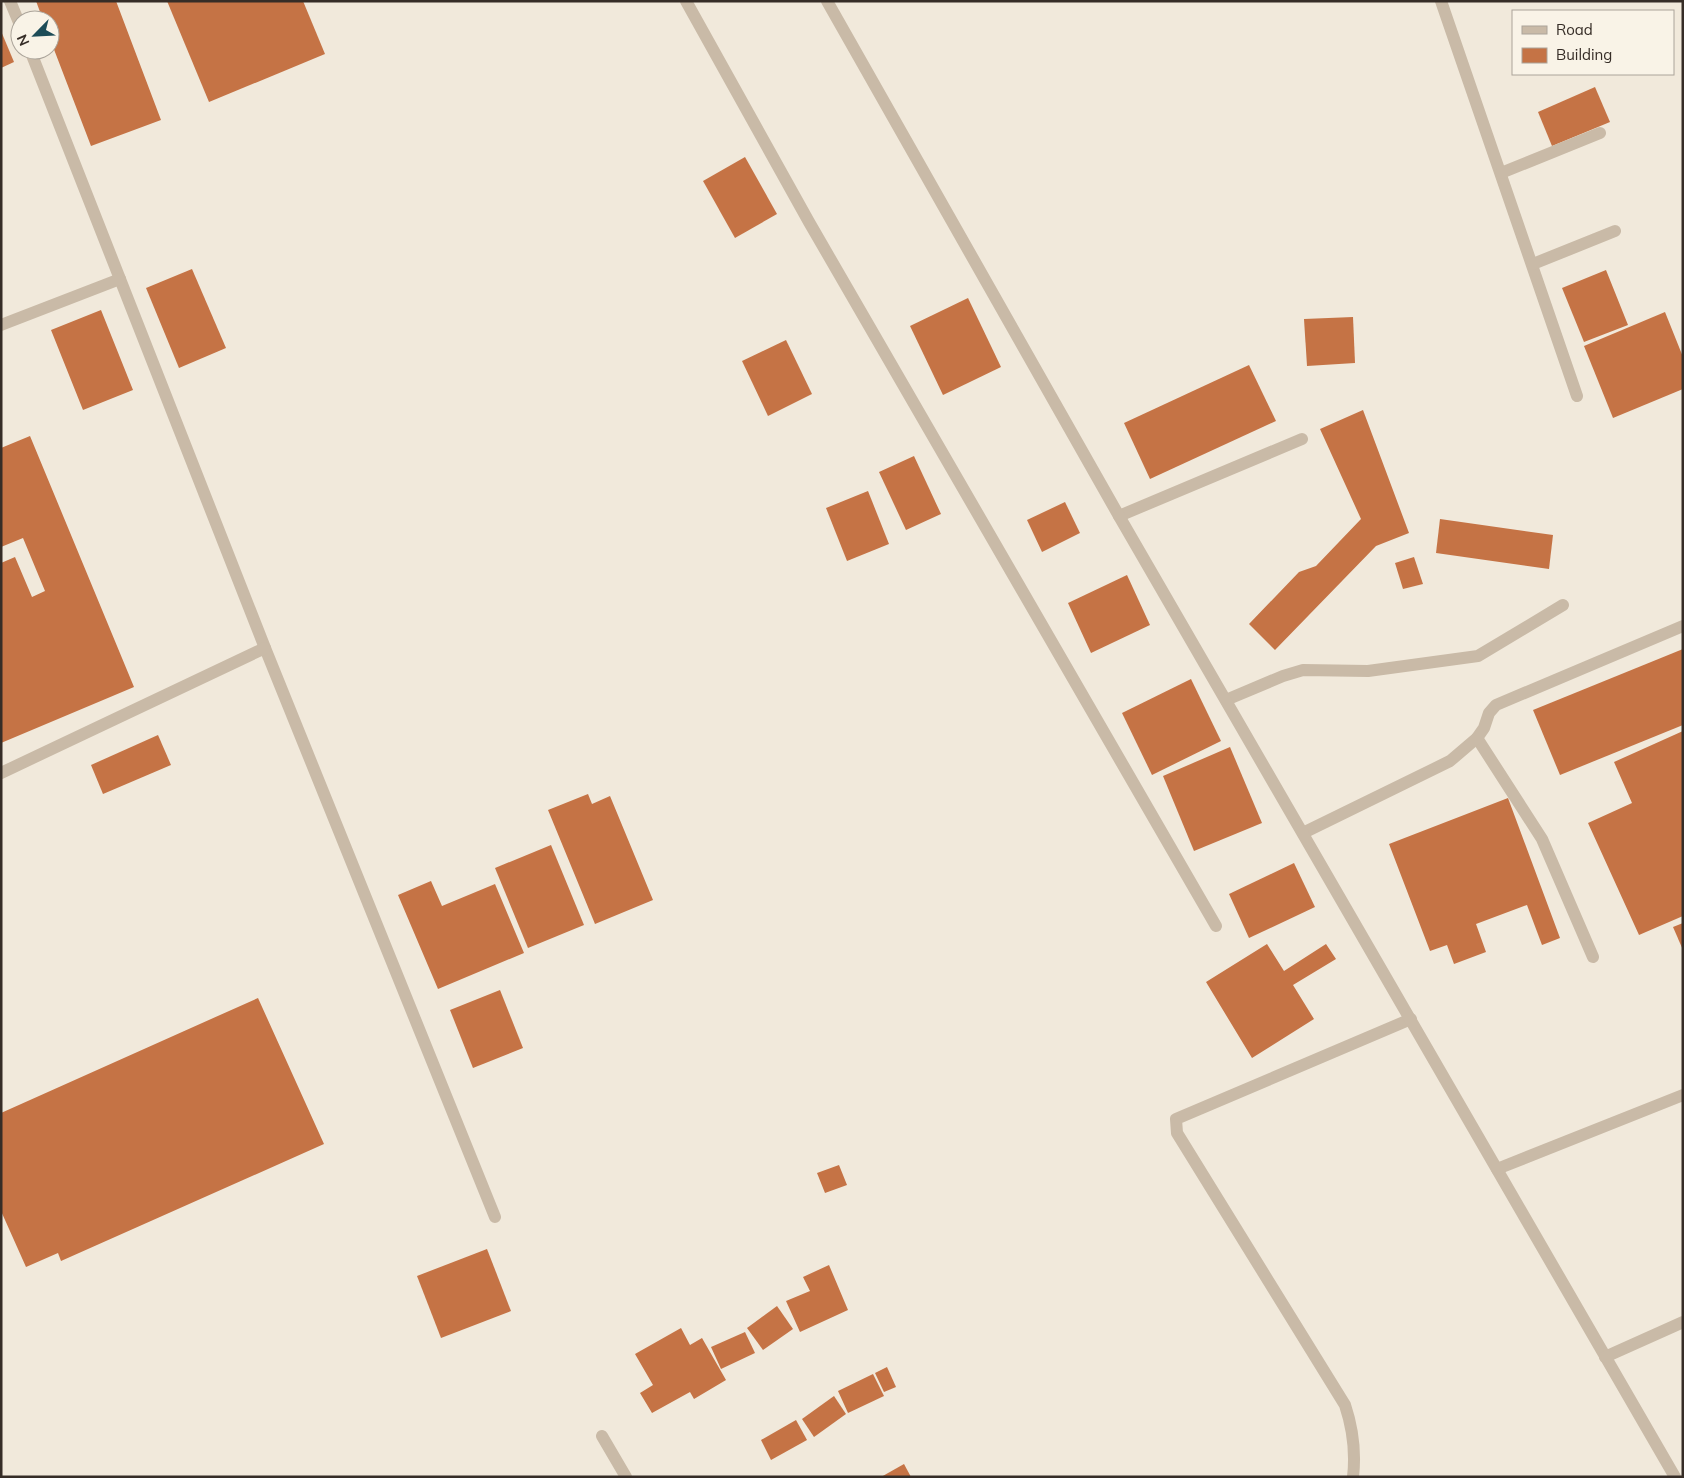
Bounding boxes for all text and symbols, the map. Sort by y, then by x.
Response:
north arrow [10,10,60,60]
legend [1512,10,1674,75]
text: Road [1556,20,1593,39]
text: N [13,32,33,49]
text: Building [1556,45,1612,64]

